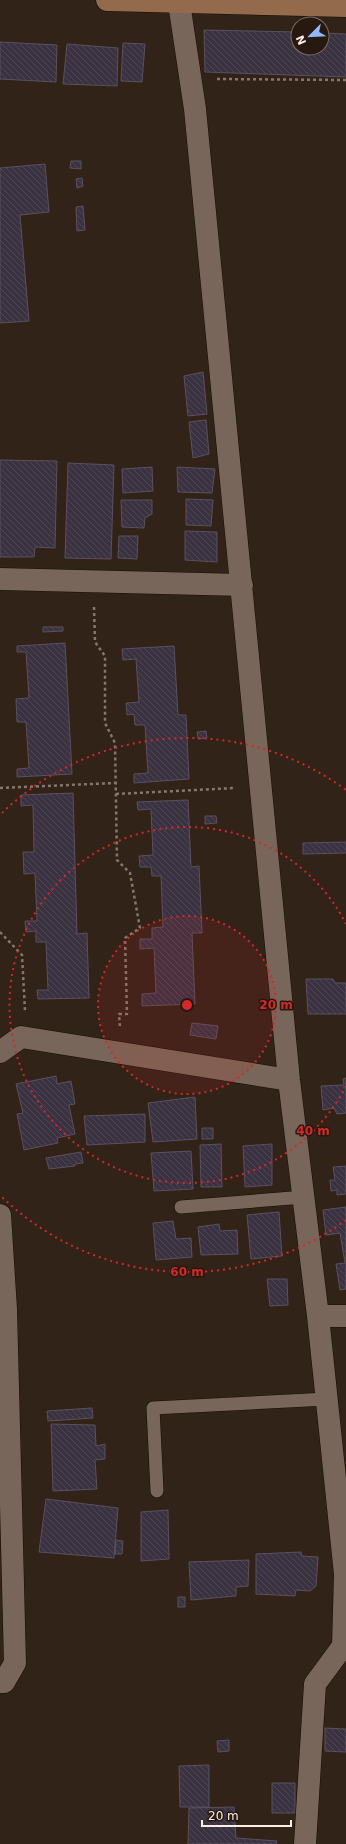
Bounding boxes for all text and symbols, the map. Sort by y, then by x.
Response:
north arrow [290,16,330,56]
text: N [294,33,309,47]
centre of rings [180,998,194,1012]
text: 20 m [259,998,293,1012]
text: 40 m [296,1124,330,1138]
text: 60 m [170,1265,204,1279]
scale bar [202,1802,291,1828]
text: 20 m [208,1809,239,1823]

